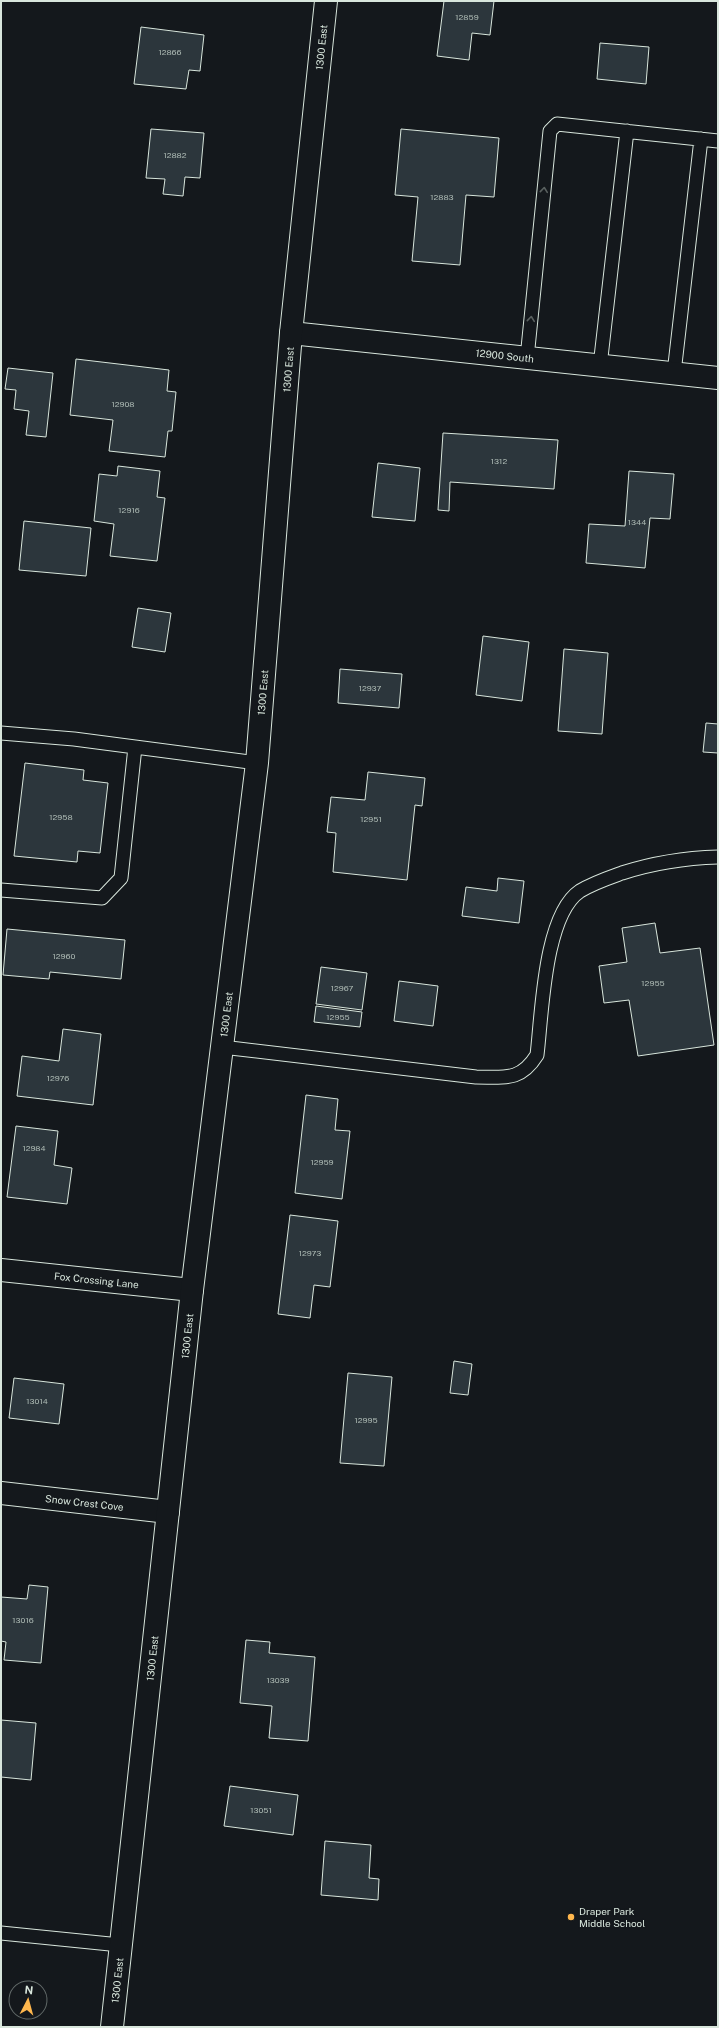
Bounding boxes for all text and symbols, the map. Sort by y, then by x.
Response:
house number: 12859 [455,12,479,22]
street label: 1300 East [313,24,329,70]
house number: 12866 [158,47,182,57]
house number: 12882 [163,150,187,160]
one-way arrow [540,187,549,193]
house number: 12883 [430,192,454,202]
one-way arrow [526,316,535,322]
street label: 1300 East [280,346,296,393]
street label: 12900 South [475,346,535,365]
house number: 12908 [112,399,135,409]
house number: 1312 [491,456,507,466]
house number: 12916 [118,505,140,515]
house number: 1344 [628,517,646,527]
street label: 1300 East [255,669,270,716]
house number: 12937 [359,683,382,693]
house number: 12958 [49,812,73,822]
house number: 12951 [360,814,382,824]
house number: 12960 [53,951,75,961]
house number: 12955 [641,978,665,988]
house number: 12967 [331,983,353,993]
street label: 1300 East [217,991,235,1038]
house number: 12955 [326,1012,350,1022]
house number: 12976 [47,1073,69,1083]
house number: 12984 [22,1143,46,1153]
house number: 12959 [310,1157,334,1167]
house number: 12973 [299,1248,321,1258]
street label: Fox Crossing Lane [53,1270,140,1290]
street label: 1300 East [179,1313,195,1359]
house number: 13014 [26,1396,48,1406]
house number: 12995 [354,1415,378,1425]
street label: Snow Crest Cove [45,1492,125,1513]
house number: 13016 [12,1615,34,1625]
street label: 1300 East [144,1635,160,1681]
house number: 13039 [266,1675,290,1685]
house number: 13051 [250,1805,272,1815]
place label: Draper Park Middle School [579,1905,645,1929]
marker: Draper Park Middle School [566,1912,576,1922]
street label: 1300 East [109,1957,125,2004]
north arrow [8,1980,48,2020]
text: N [24,1984,34,1996]

